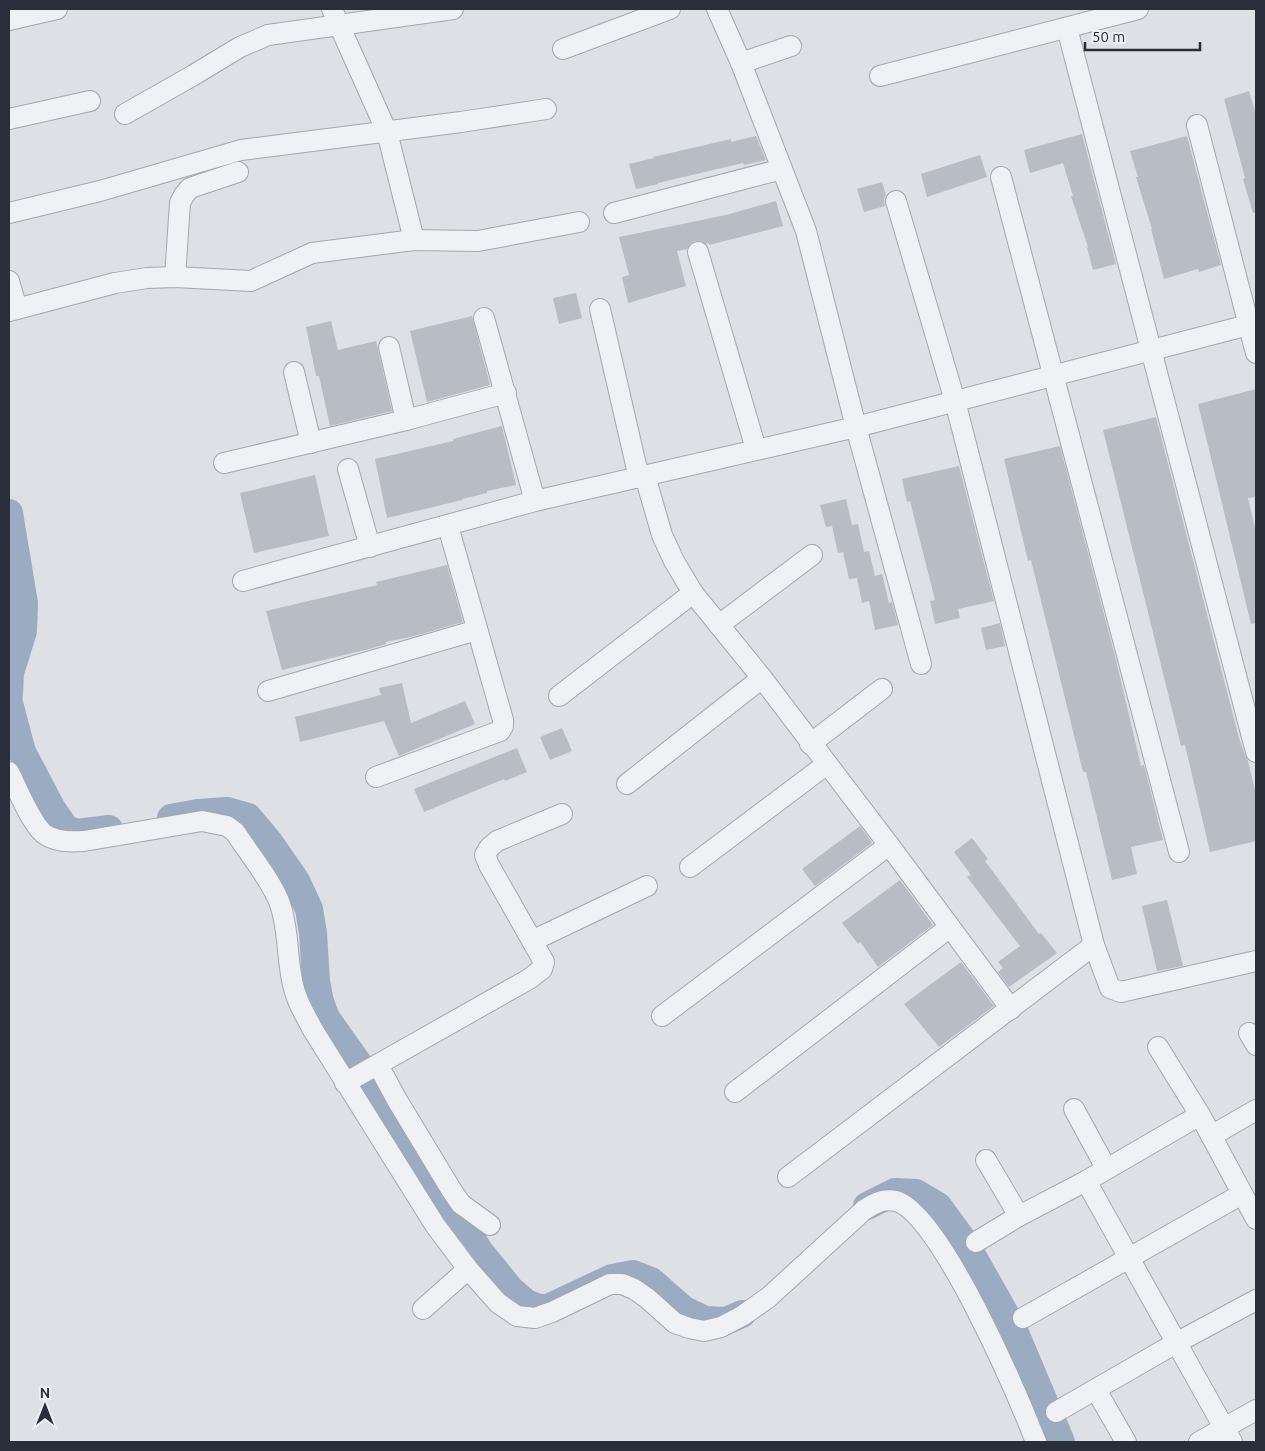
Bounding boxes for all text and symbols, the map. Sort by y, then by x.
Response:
scale bar [1085,20,1200,52]
text: 50 m [1092,28,1125,45]
north arrow [20,1381,70,1431]
text: N [40,1385,50,1401]

